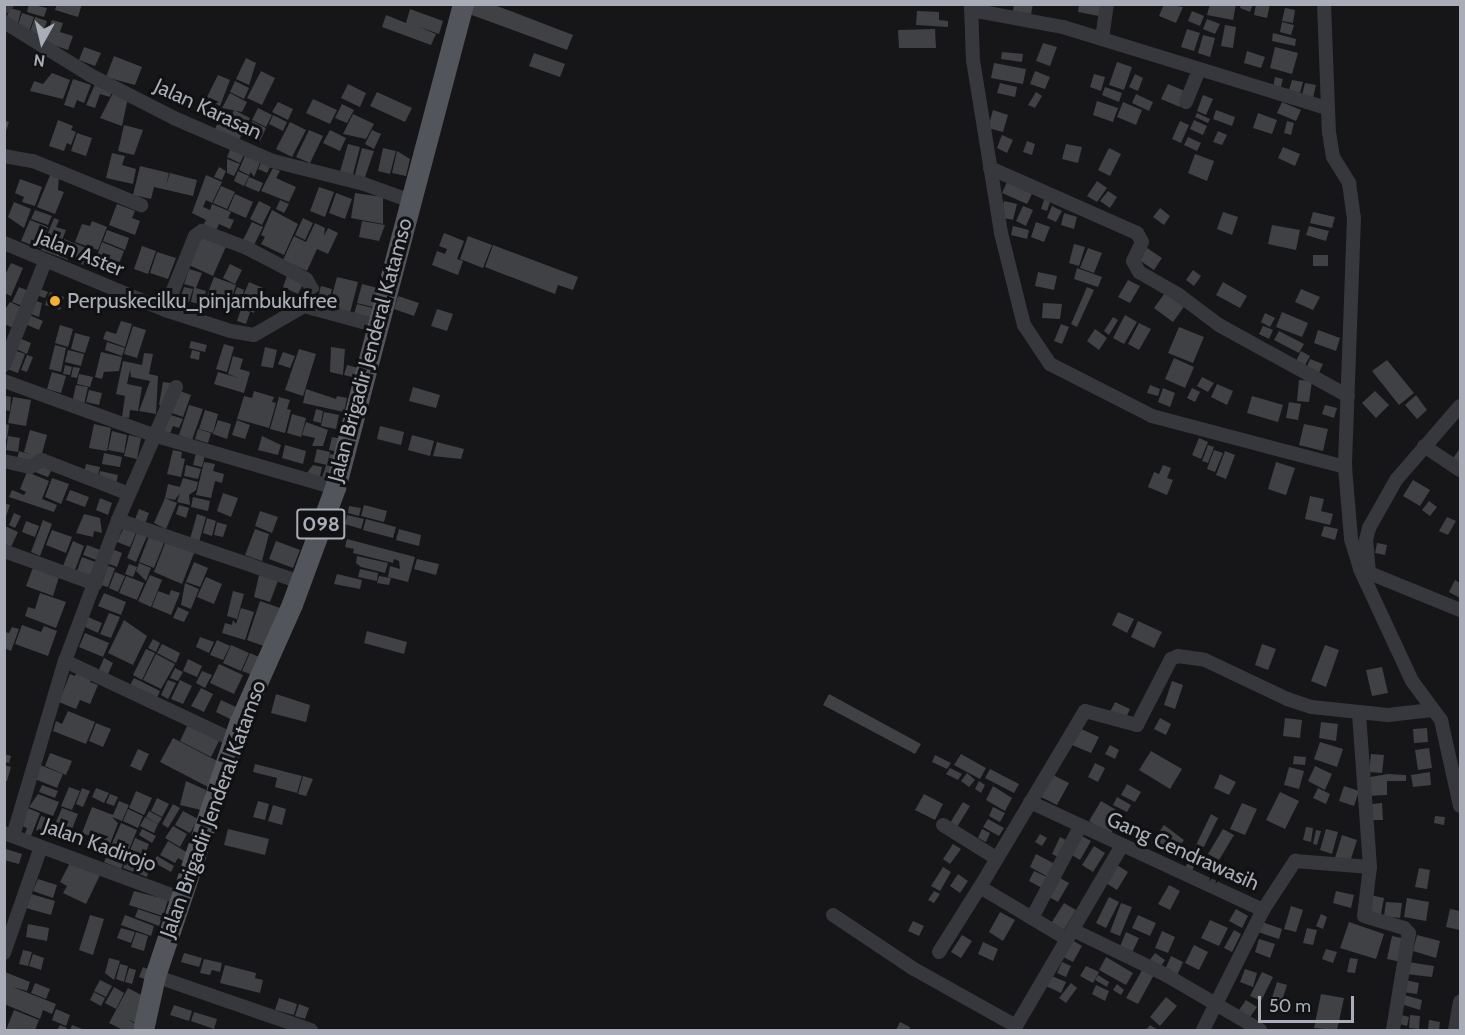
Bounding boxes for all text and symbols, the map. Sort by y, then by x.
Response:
north arrow [12,12,72,72]
text: N [33,50,46,71]
street label: Jalan Karasan [150,73,266,145]
street label: Jalan Brigadir Jenderal Katamso [323,215,417,485]
street label: Jalan Aster [32,224,128,282]
place label: Perpuskecilku_pinjambukufree [67,288,337,314]
marker: Perpuskecilku_pinjambukufree [48,294,62,308]
road number: 098 [296,507,346,541]
street label: Jalan Brigadir Jenderal Katamso [155,677,271,941]
street label: Gang Cendrawasih [1103,806,1263,896]
street label: Jalan Kadirojo [40,813,160,877]
scale bar [1261,984,1357,1022]
text: 50 m [1269,995,1311,1017]

